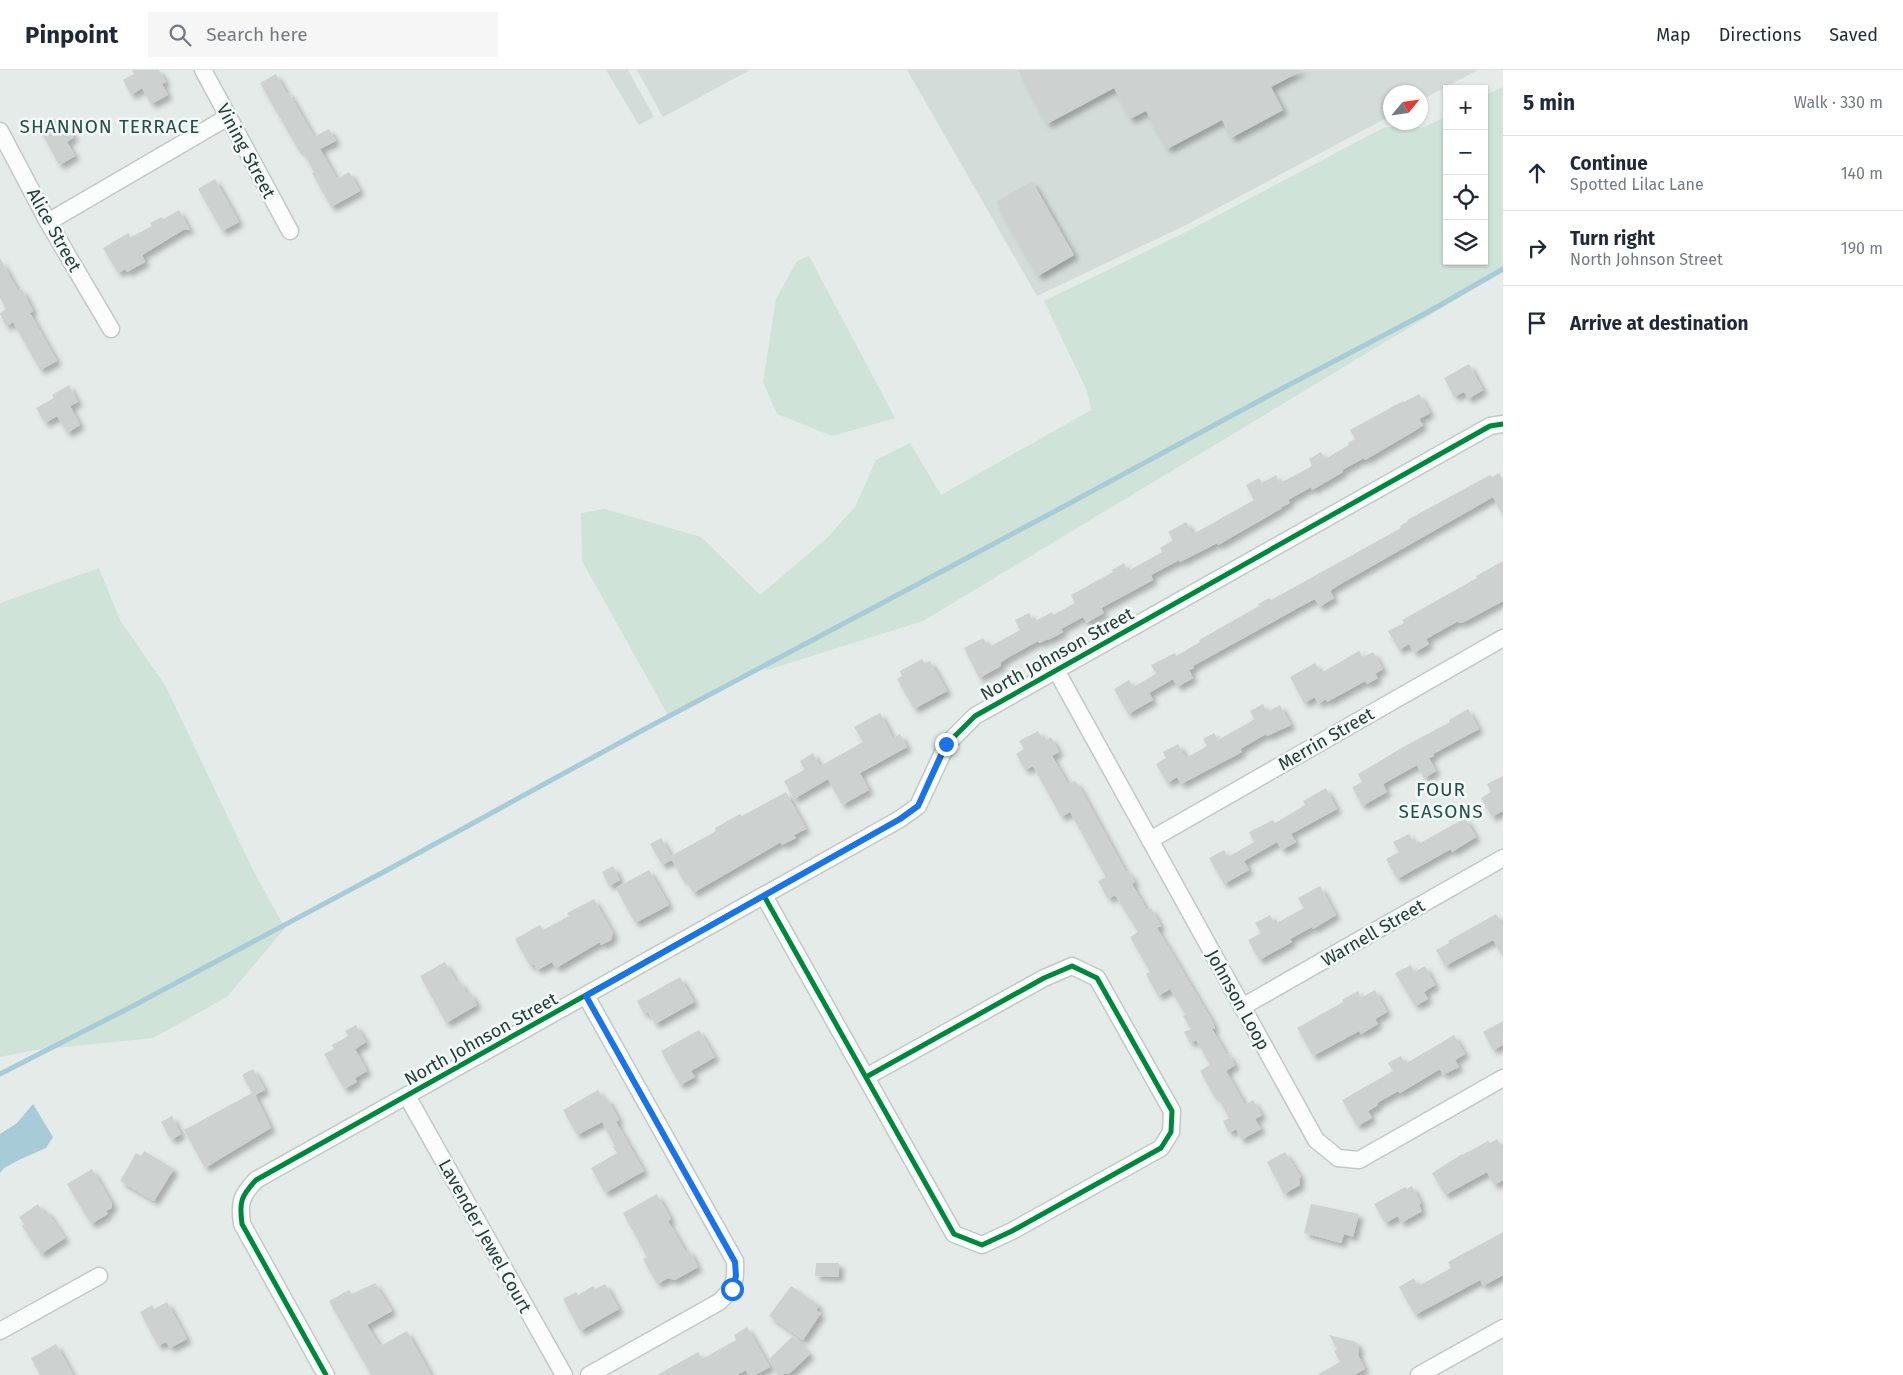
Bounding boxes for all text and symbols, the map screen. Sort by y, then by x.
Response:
search box [148,12,498,57]
text: Pinpoint [25,21,118,49]
icon: search [166,21,194,49]
text: Search here [206,23,308,46]
text: Map [1656,24,1691,46]
text: Directions [1719,24,1801,46]
text: Saved [1829,24,1878,46]
north arrow [1383,85,1428,130]
map controls [1443,85,1488,265]
button: + [1443,85,1488,130]
text: 5 min [1523,90,1575,116]
text: Walk · 330 m [1794,93,1883,112]
street label: Vining Street [212,100,280,203]
district label: SHANNON TERRACE [20,115,200,138]
button: − [1443,130,1488,175]
text: Continue [1570,152,1648,175]
icon: ahead [1523,159,1551,187]
text: 140 m [1841,164,1883,183]
button: locate [1443,175,1488,220]
text: Spotted Lilac Lane [1570,175,1704,194]
street label: Alice Street [22,184,86,276]
button: layers [1443,220,1488,265]
text: Turn right [1570,227,1655,250]
icon: right [1523,234,1551,262]
text: 190 m [1841,239,1883,258]
text: North Johnson Street [1570,250,1723,269]
icon: arrive [1523,309,1551,337]
text: Arrive at destination [1570,312,1749,335]
street label: North Johnson Street [977,603,1138,705]
street label: Merrin Street [1274,702,1378,775]
route end [935,733,958,756]
district label: FOUR SEASONS [1398,778,1484,823]
street label: Warnell Street [1317,894,1429,971]
street label: Johnson Loop [1201,946,1275,1054]
street label: North Johnson Street [401,988,562,1090]
street label: Lavender Jewel Court [434,1155,537,1317]
route start [721,1278,744,1301]

